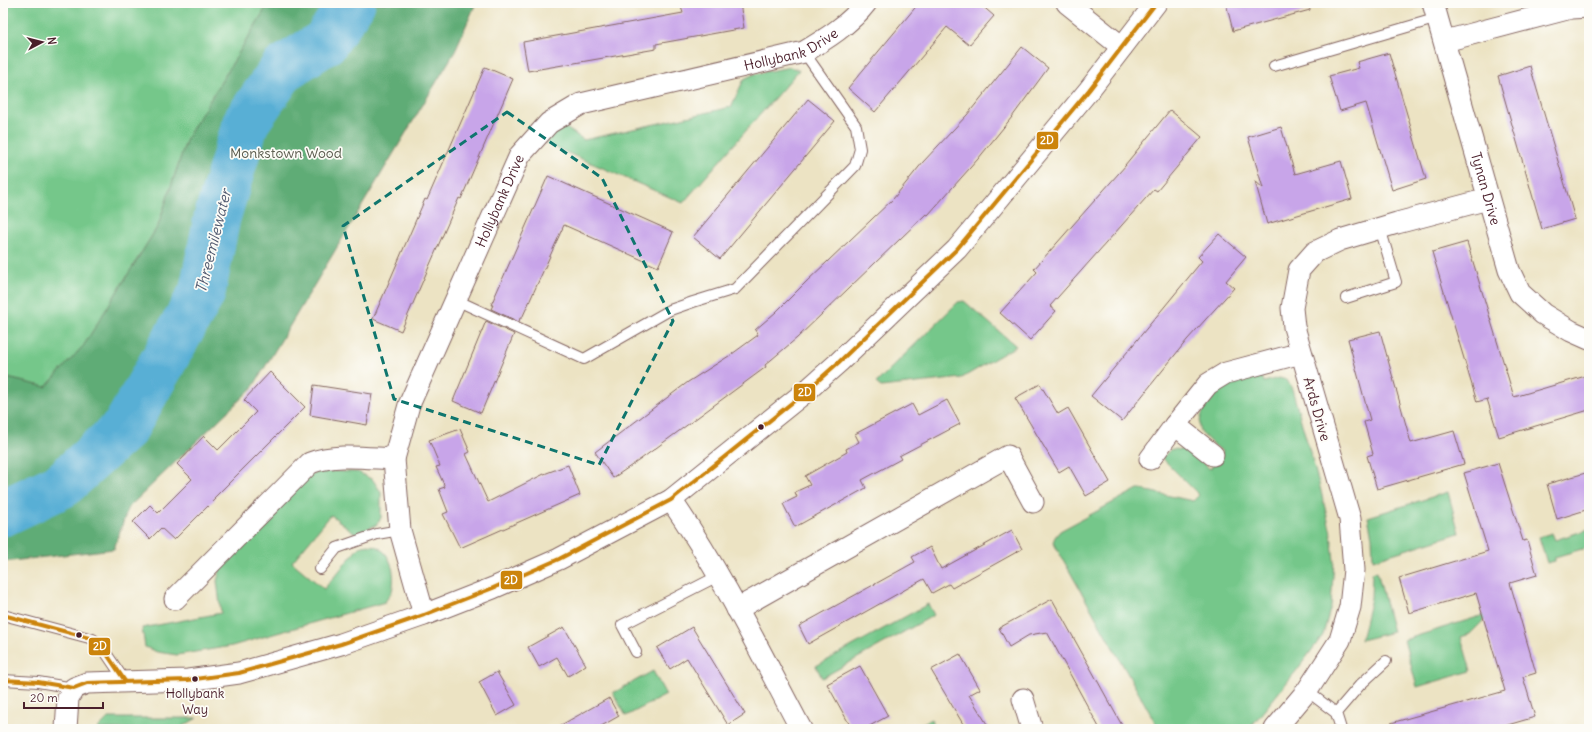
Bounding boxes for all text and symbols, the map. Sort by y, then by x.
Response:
north arrow [22,22,62,62]
street label: Hollybank Drive [742,24,841,75]
text: N [45,36,59,45]
line badge: 2D [1036,131,1059,150]
text: 2D [1040,133,1054,147]
park label: Monkstown Wood [230,144,342,162]
street label: Tynan Drive [1467,150,1505,227]
street label: Hollybank Drive [471,152,528,250]
water label: Threemilewater [191,186,235,295]
street label: Ards Drive [1299,375,1335,443]
line badge: 2D [793,383,816,402]
text: 2D [798,385,812,399]
unlabelled marker [756,422,766,432]
line badge: 2D [500,570,523,590]
text: 2D [504,573,518,587]
unlabelled marker [74,630,84,640]
line badge: 2D [88,637,111,656]
text: 2D [93,639,107,653]
marker: Hollybank Way [190,674,200,684]
scale bar [24,684,103,710]
place label: Hollybank Way [166,685,225,718]
text: 20 m [30,690,58,705]

